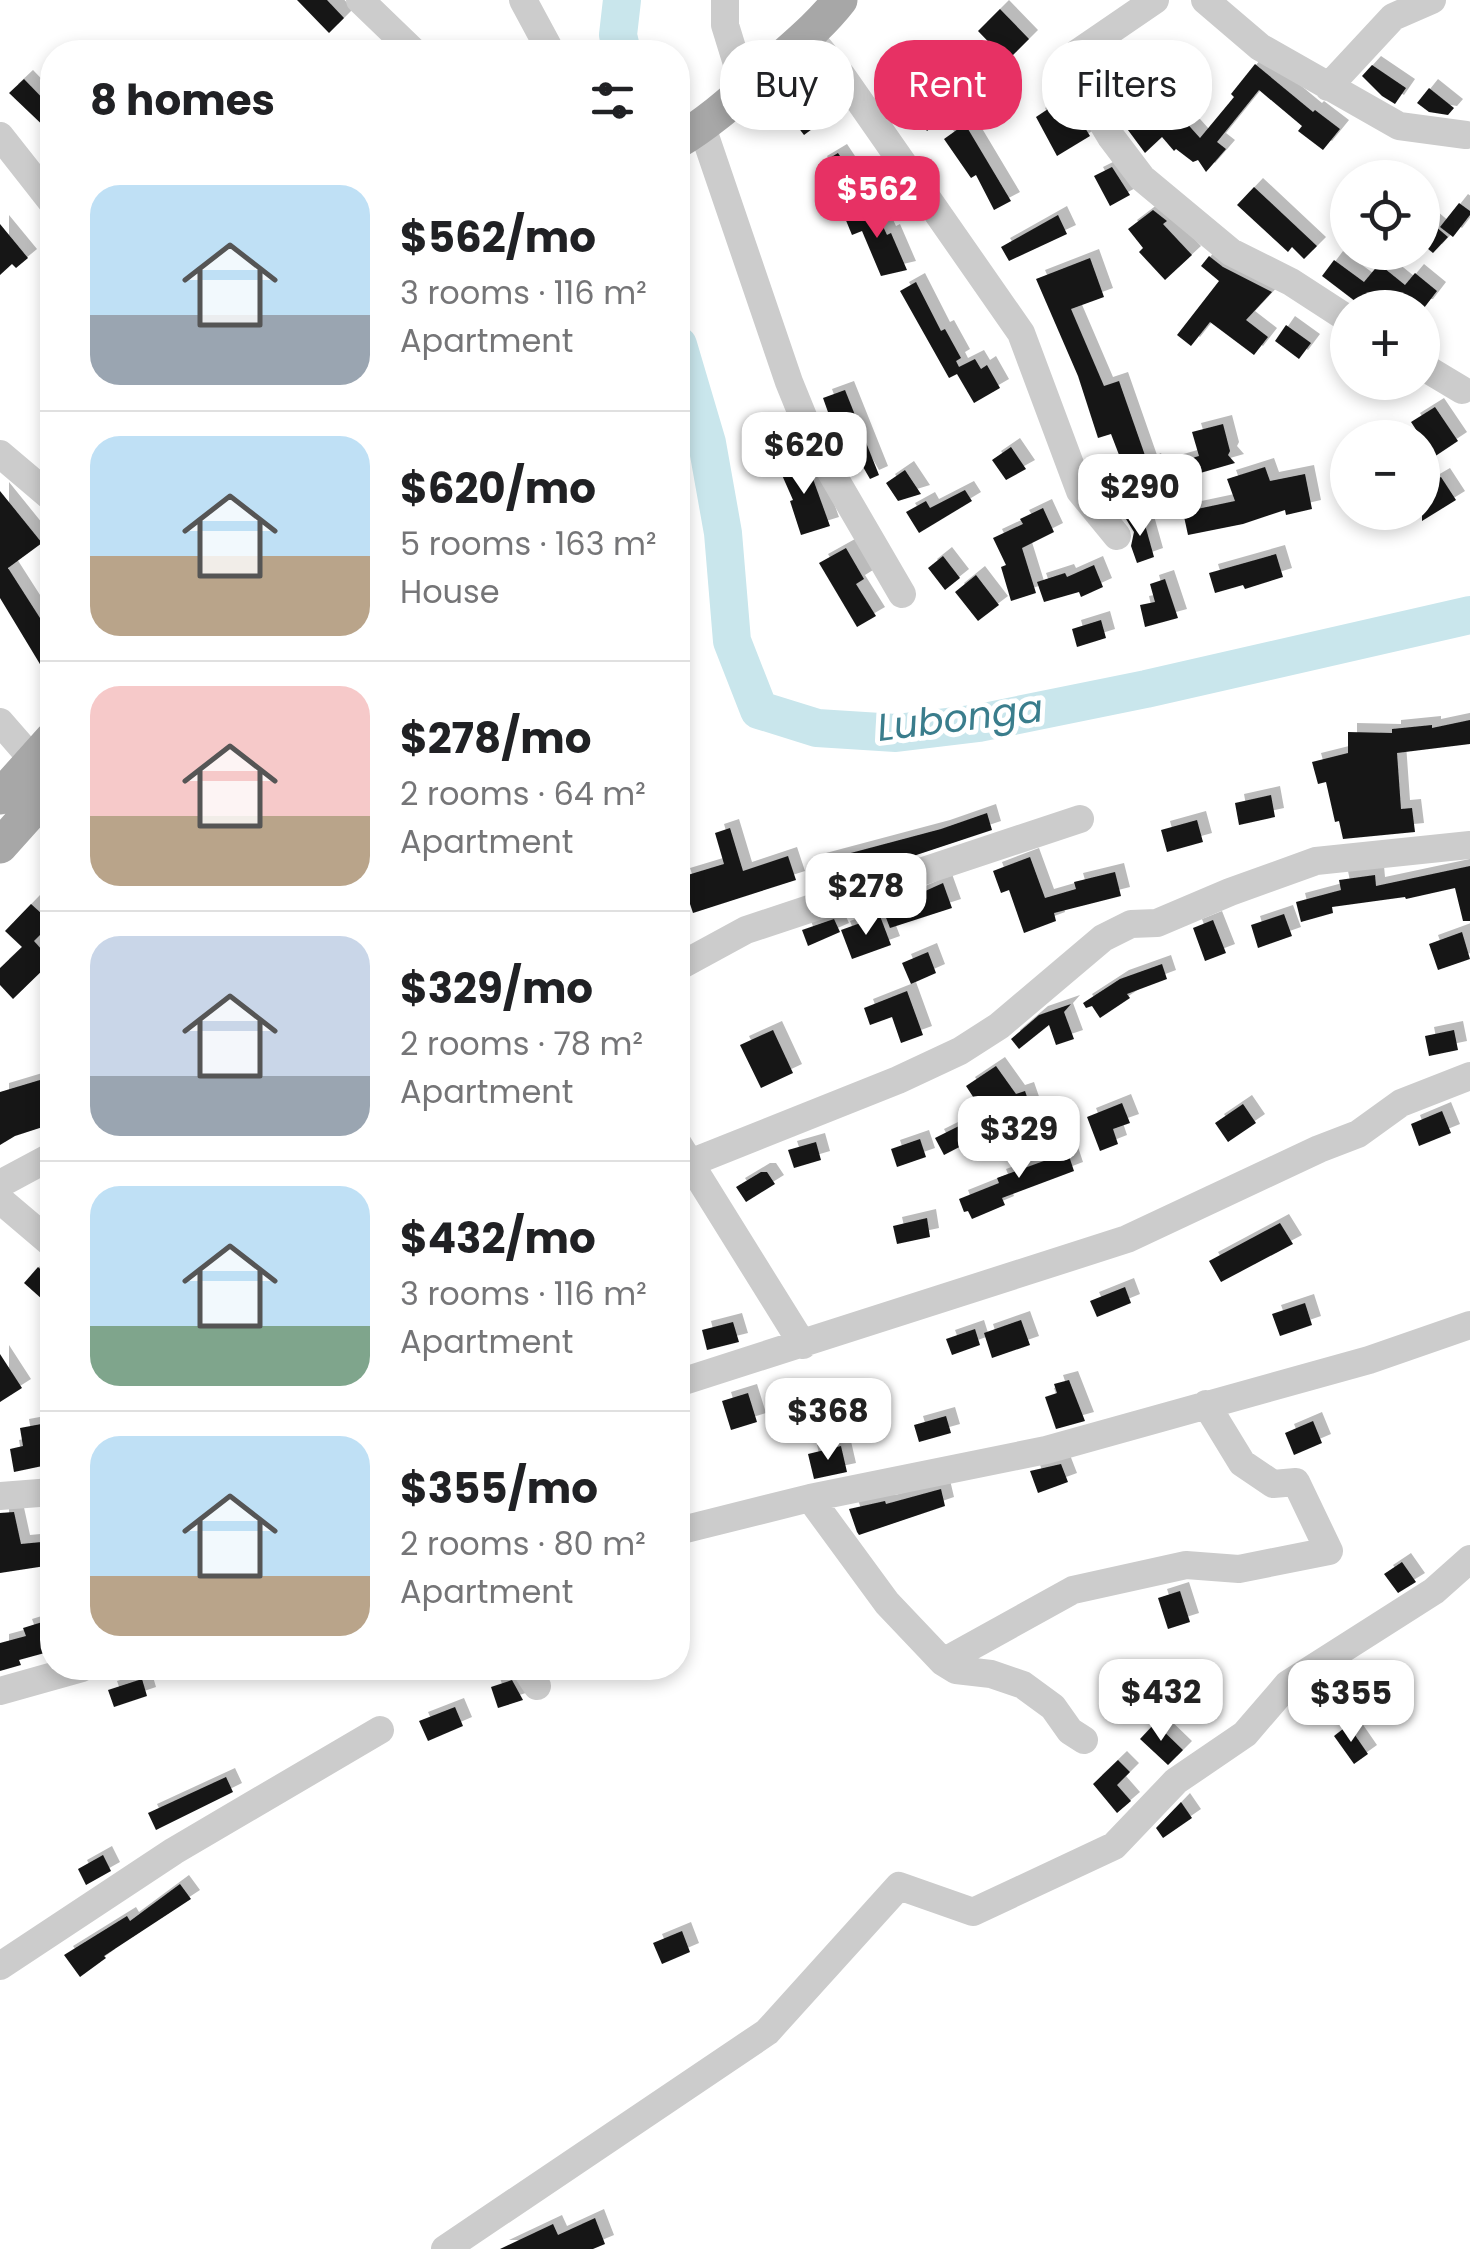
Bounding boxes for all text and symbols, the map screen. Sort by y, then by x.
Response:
chip: Buy [720,40,854,130]
chip: Rent [874,40,1022,130]
chip: Filters [1042,40,1212,130]
text: 8 homes [90,71,275,130]
icon: filters [585,73,640,128]
pin: $562 [818,156,936,241]
map controls [1330,160,1440,530]
button: locate [1330,160,1440,270]
text: $562 [837,166,917,211]
text: $562/mo [400,208,596,267]
icon: home [170,225,290,345]
text: 3 rooms · 116 m² [400,270,647,315]
button: + [1330,290,1440,400]
text: Apartment [400,318,573,363]
pin: $620 [745,412,863,497]
button: − [1330,420,1440,530]
text: $620 [764,422,844,467]
pin: $290 [1081,454,1199,539]
text: $620/mo [400,459,596,518]
text: $290 [1100,464,1180,509]
icon: home [170,476,290,596]
text: 5 rooms · 163 m² [400,521,657,566]
text: House [400,569,500,614]
water label: Lubonga [874,681,1046,754]
text: $278/mo [400,709,592,768]
icon: home [170,726,290,846]
text: 2 rooms · 64 m² [400,771,646,816]
text: Apartment [400,819,573,864]
pin: $278 [807,853,925,938]
text: $278 [827,863,905,908]
text: $329/mo [400,959,593,1018]
icon: home [170,976,290,1096]
text: 2 rooms · 78 m² [400,1021,643,1066]
text: Apartment [400,1069,573,1114]
pin: $329 [960,1096,1078,1181]
text: $329 [980,1106,1058,1151]
text: $432/mo [400,1209,596,1268]
icon: home [170,1226,290,1346]
text: 3 rooms · 116 m² [400,1271,647,1316]
text: Apartment [400,1319,573,1364]
pin: $368 [769,1378,887,1463]
text: $368 [787,1388,869,1433]
text: $355/mo [400,1459,598,1518]
icon: home [170,1476,290,1596]
text: 2 rooms · 80 m² [400,1521,646,1566]
text: Apartment [400,1569,573,1614]
pin: $432 [1102,1659,1220,1744]
pin: $355 [1292,1660,1410,1745]
text: $432 [1121,1669,1201,1714]
text: $355 [1310,1670,1392,1715]

